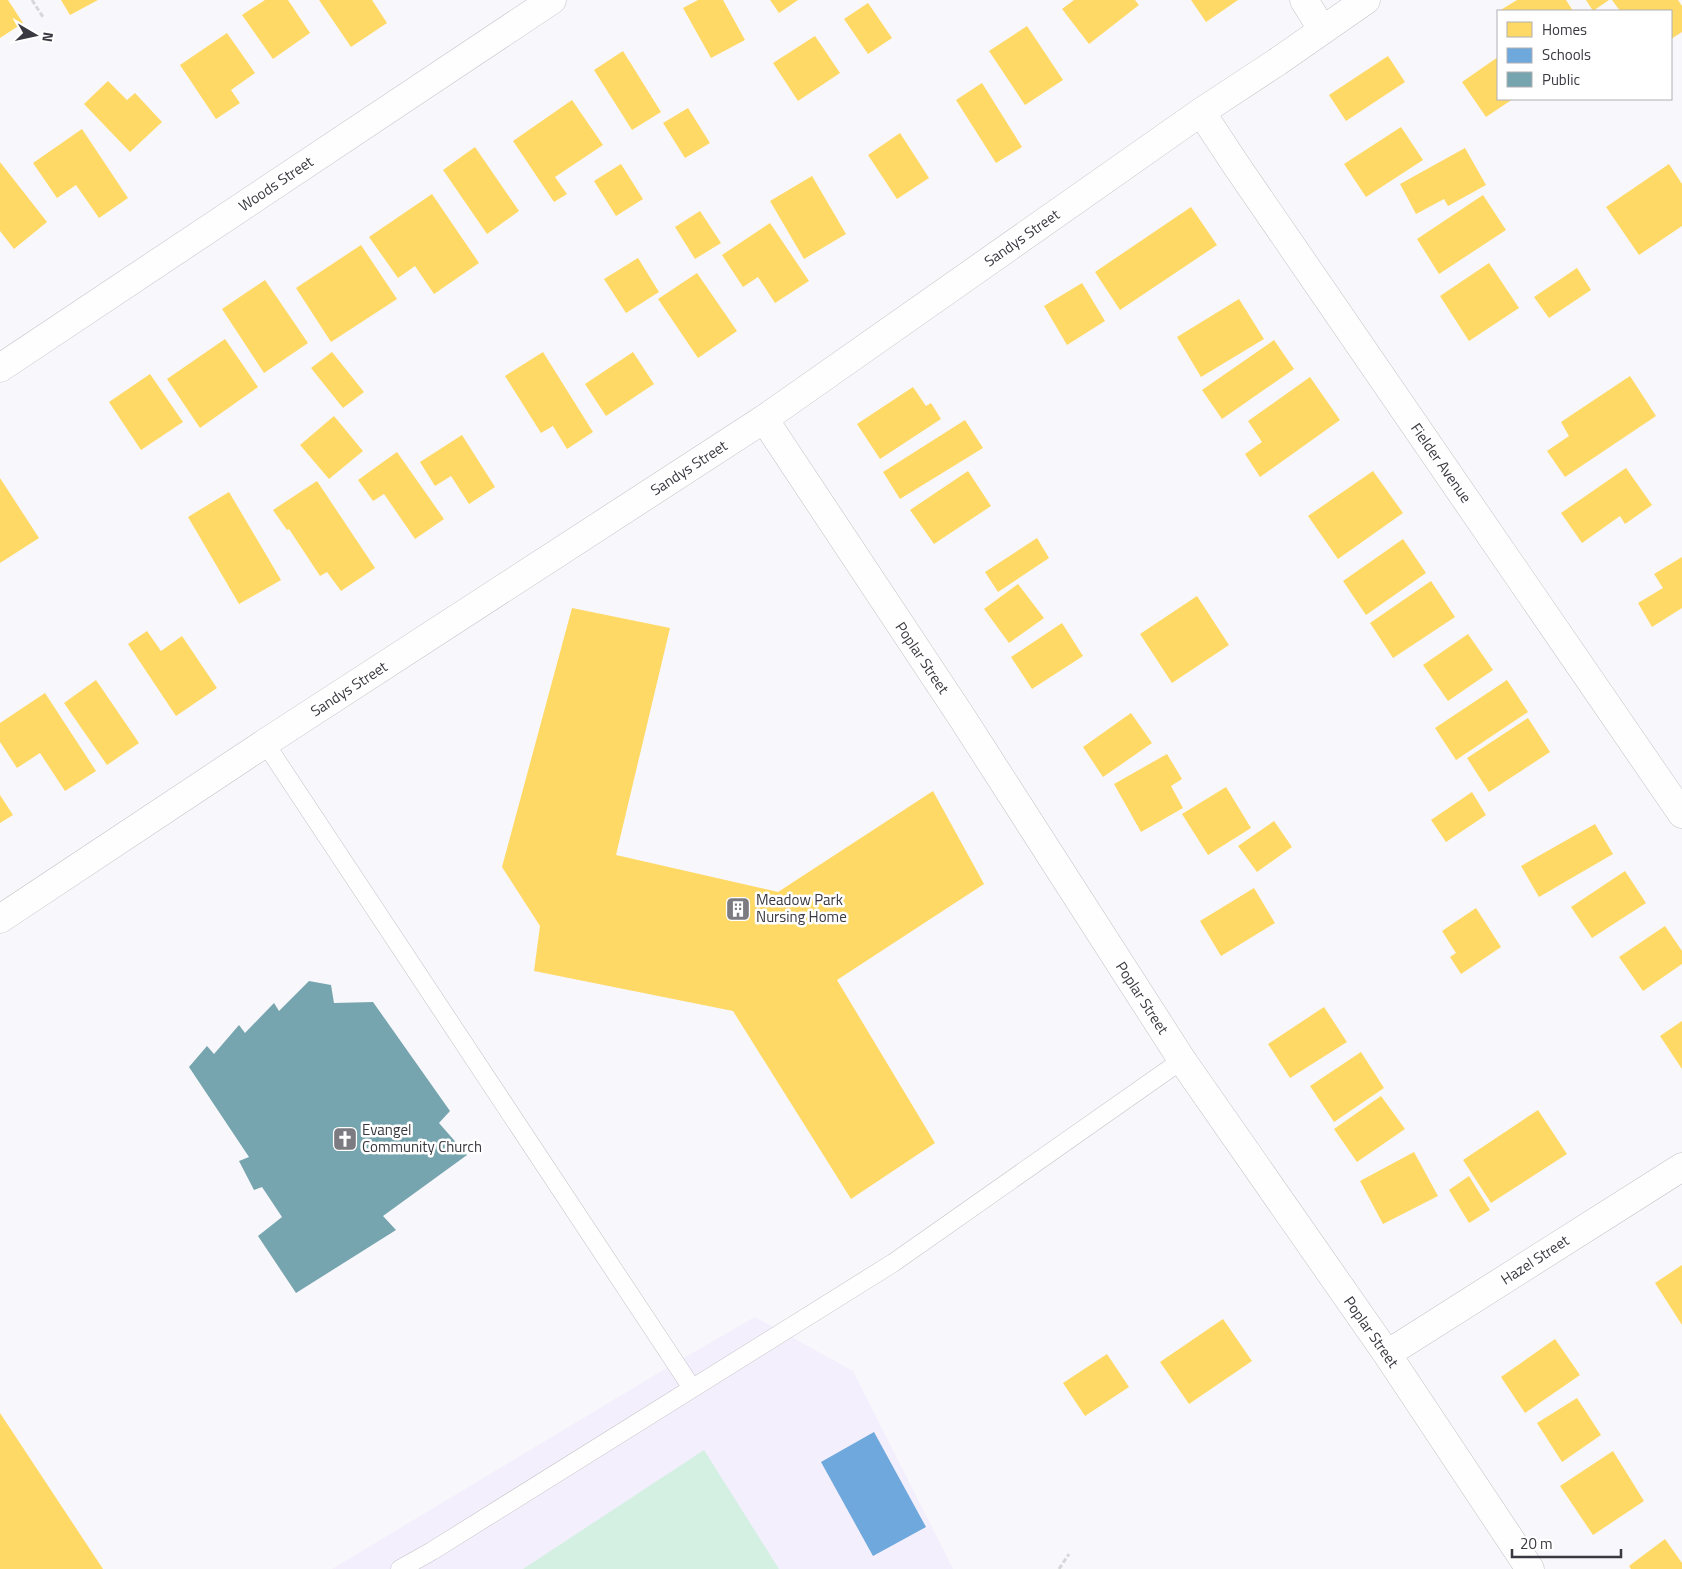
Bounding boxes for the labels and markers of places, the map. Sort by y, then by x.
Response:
place label: Meadow Park Nursing Home [756,888,847,928]
building icon: Meadow Park Nursing Home [725,896,751,922]
place label: Evangel Community Church [362,1118,482,1158]
church icon: Evangel Community Church [332,1126,358,1152]

